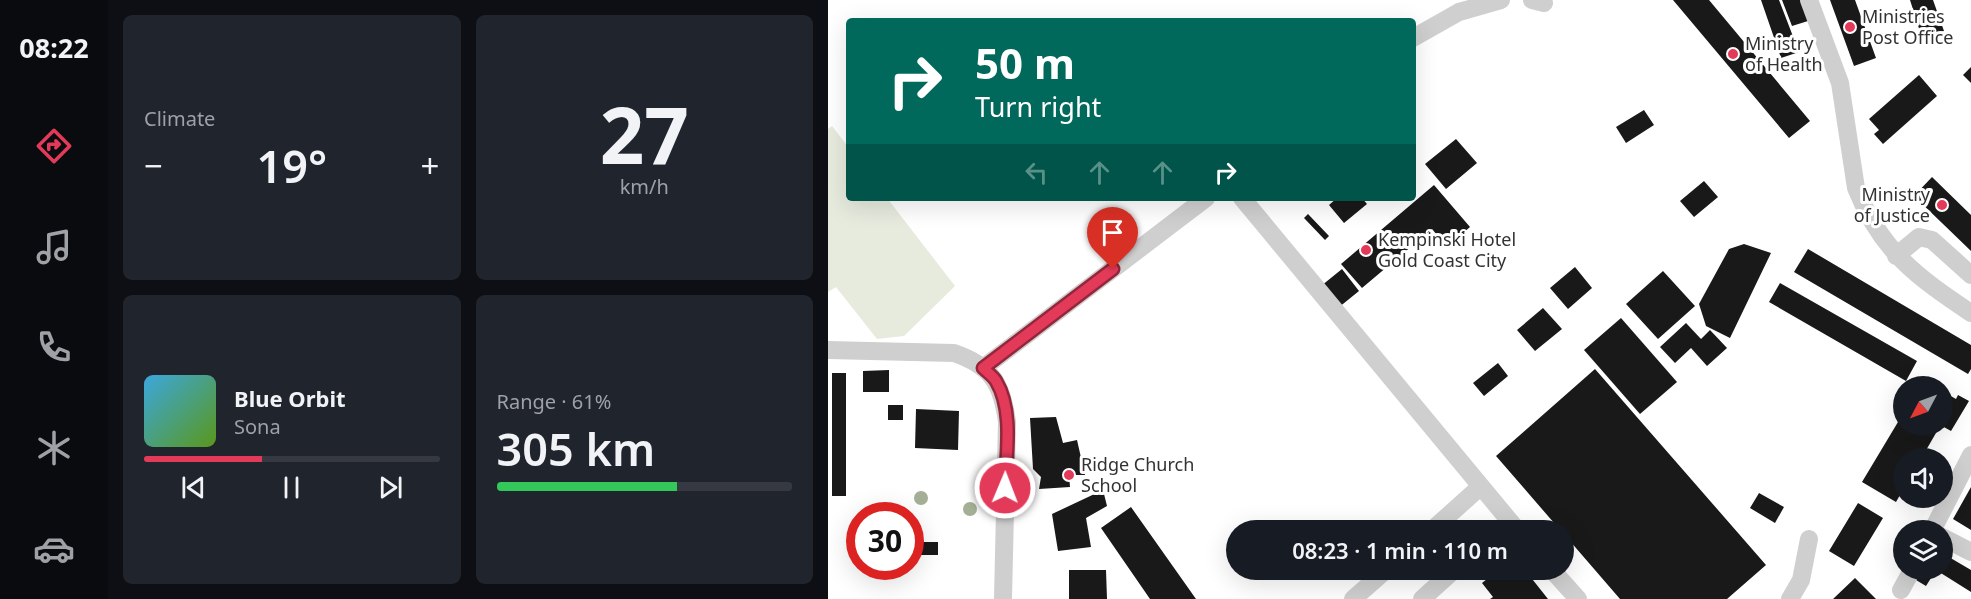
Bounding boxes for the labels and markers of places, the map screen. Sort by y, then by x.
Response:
place label: Ministries Post Office [1862,4,1953,49]
marker: Ministries Post Office [1843,20,1857,34]
place label: Ministry of Health [1745,31,1823,76]
marker: Ministry of Health [1726,47,1740,61]
place label: Ministry of Justice [1854,182,1931,227]
marker: Ministry of Justice [1935,198,1949,212]
pin [1087,207,1138,269]
place label: Kempinski Hotel Gold Coast City [1378,227,1516,272]
marker: Kempinski Hotel Gold Coast City [1359,243,1373,257]
place label: Ridge Church School [1081,452,1194,497]
marker: Ridge Church School [1062,468,1076,482]

